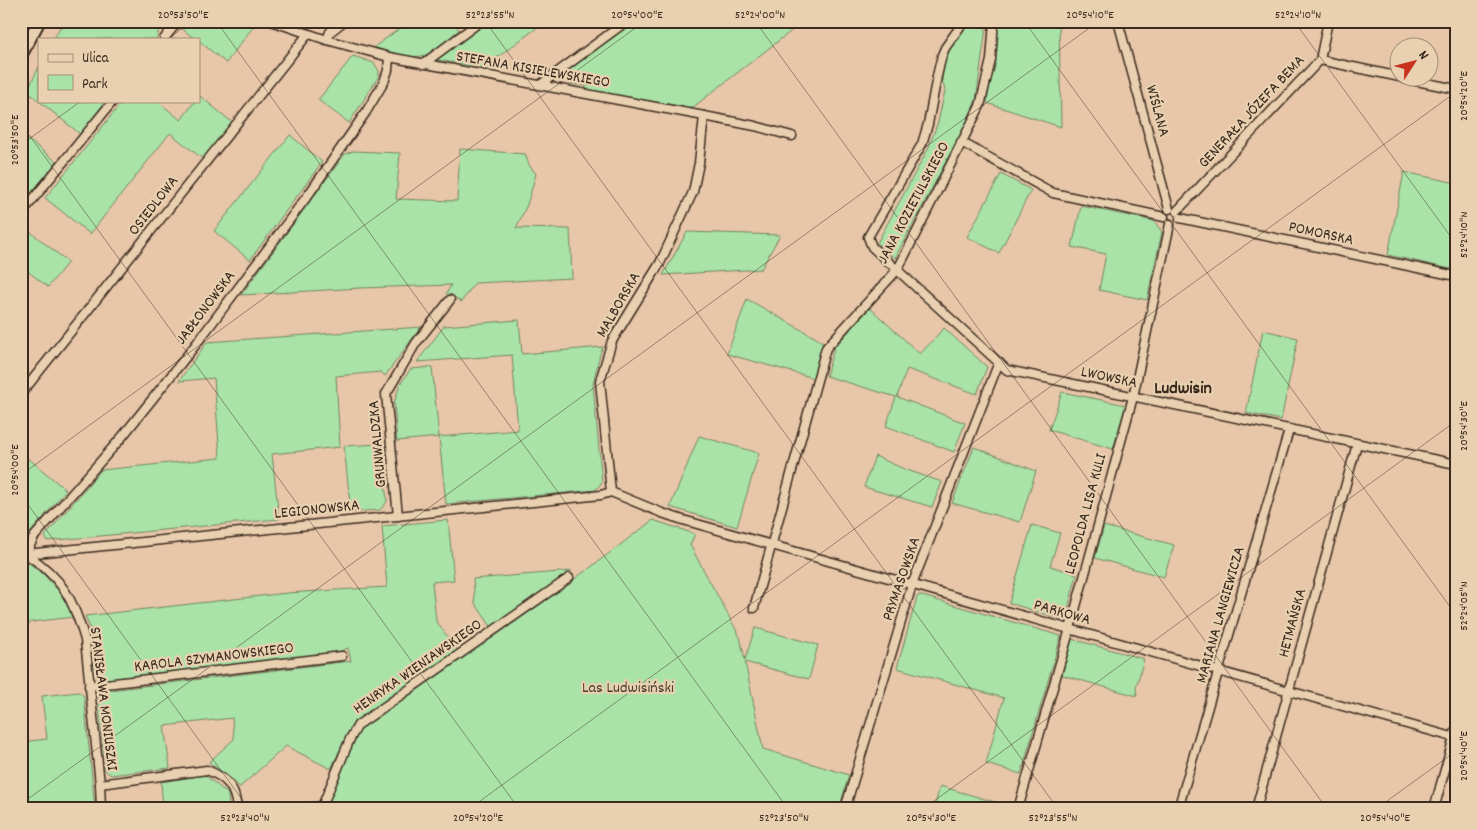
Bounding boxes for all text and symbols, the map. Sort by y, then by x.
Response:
text: 20°53'50"E [158,7,209,24]
text: 52°23'55"N [466,7,515,24]
text: 20°54'00"E [611,7,663,24]
text: 52°24'00"N [735,7,785,24]
text: 20°54'10"E [1066,7,1114,24]
text: 52°24'10"N [1275,7,1321,24]
legend [38,38,200,102]
north arrow [1390,38,1440,88]
street label: STEFANA KISIELEWSKIEGO [454,45,612,95]
text: N [1413,47,1433,64]
text: Ulica [82,48,110,70]
street label: GENERAŁA JÓZEFA BEMA [1193,50,1311,174]
text: 20°54'20"E [1456,70,1473,121]
text: Park [82,74,108,96]
street label: WIŚLANA [1139,83,1175,140]
text: 20°53'50"E [7,114,24,165]
street label: JANA KOZIETULSKIEGO [872,138,956,268]
street label: OSIEDLOWA [123,171,185,241]
text: 52°24'10"N [1456,212,1473,258]
street label: POMORSKA [1286,216,1356,252]
street label: JABŁONOWSKA [170,266,242,350]
street label: MALBORSKA [591,268,647,342]
street label: LWOWSKA [1079,361,1140,395]
district label: Ludwisin [1154,377,1212,402]
street label: GRUNWALDZKA [363,399,393,489]
text: 20°54'30"E [1456,400,1473,451]
text: 20°54'00"E [7,444,24,496]
street label: LEOPOLDA LISA KULI [1059,451,1113,577]
street label: LEGIONOWSKA [273,494,361,526]
street label: PRYMASOWSKA [877,534,927,624]
street label: MARIANA LANGIEWICZA [1190,544,1252,686]
text: 52°24'05"N [1456,581,1473,631]
street label: HETMAŃSKA [1273,586,1313,660]
street label: PARKOWA [1031,594,1093,632]
street label: HENRYKA WIENIAWSKIEGO [349,614,487,720]
street label: STANISŁAWA MONIUSZKI [83,626,123,772]
street label: KAROLA SZYMANOWSKIEGO [133,637,295,679]
park label: Las Ludwisiński [582,677,674,700]
text: 20°54'40"E [1456,731,1473,781]
text: 52°23'40"N [220,810,270,827]
text: 20°54'20"E [453,810,504,827]
text: 52°23'50"N [759,810,809,827]
text: 20°54'30"E [906,810,957,827]
text: 52°23'55"N [1029,810,1078,827]
text: 20°54'40"E [1360,810,1410,827]

